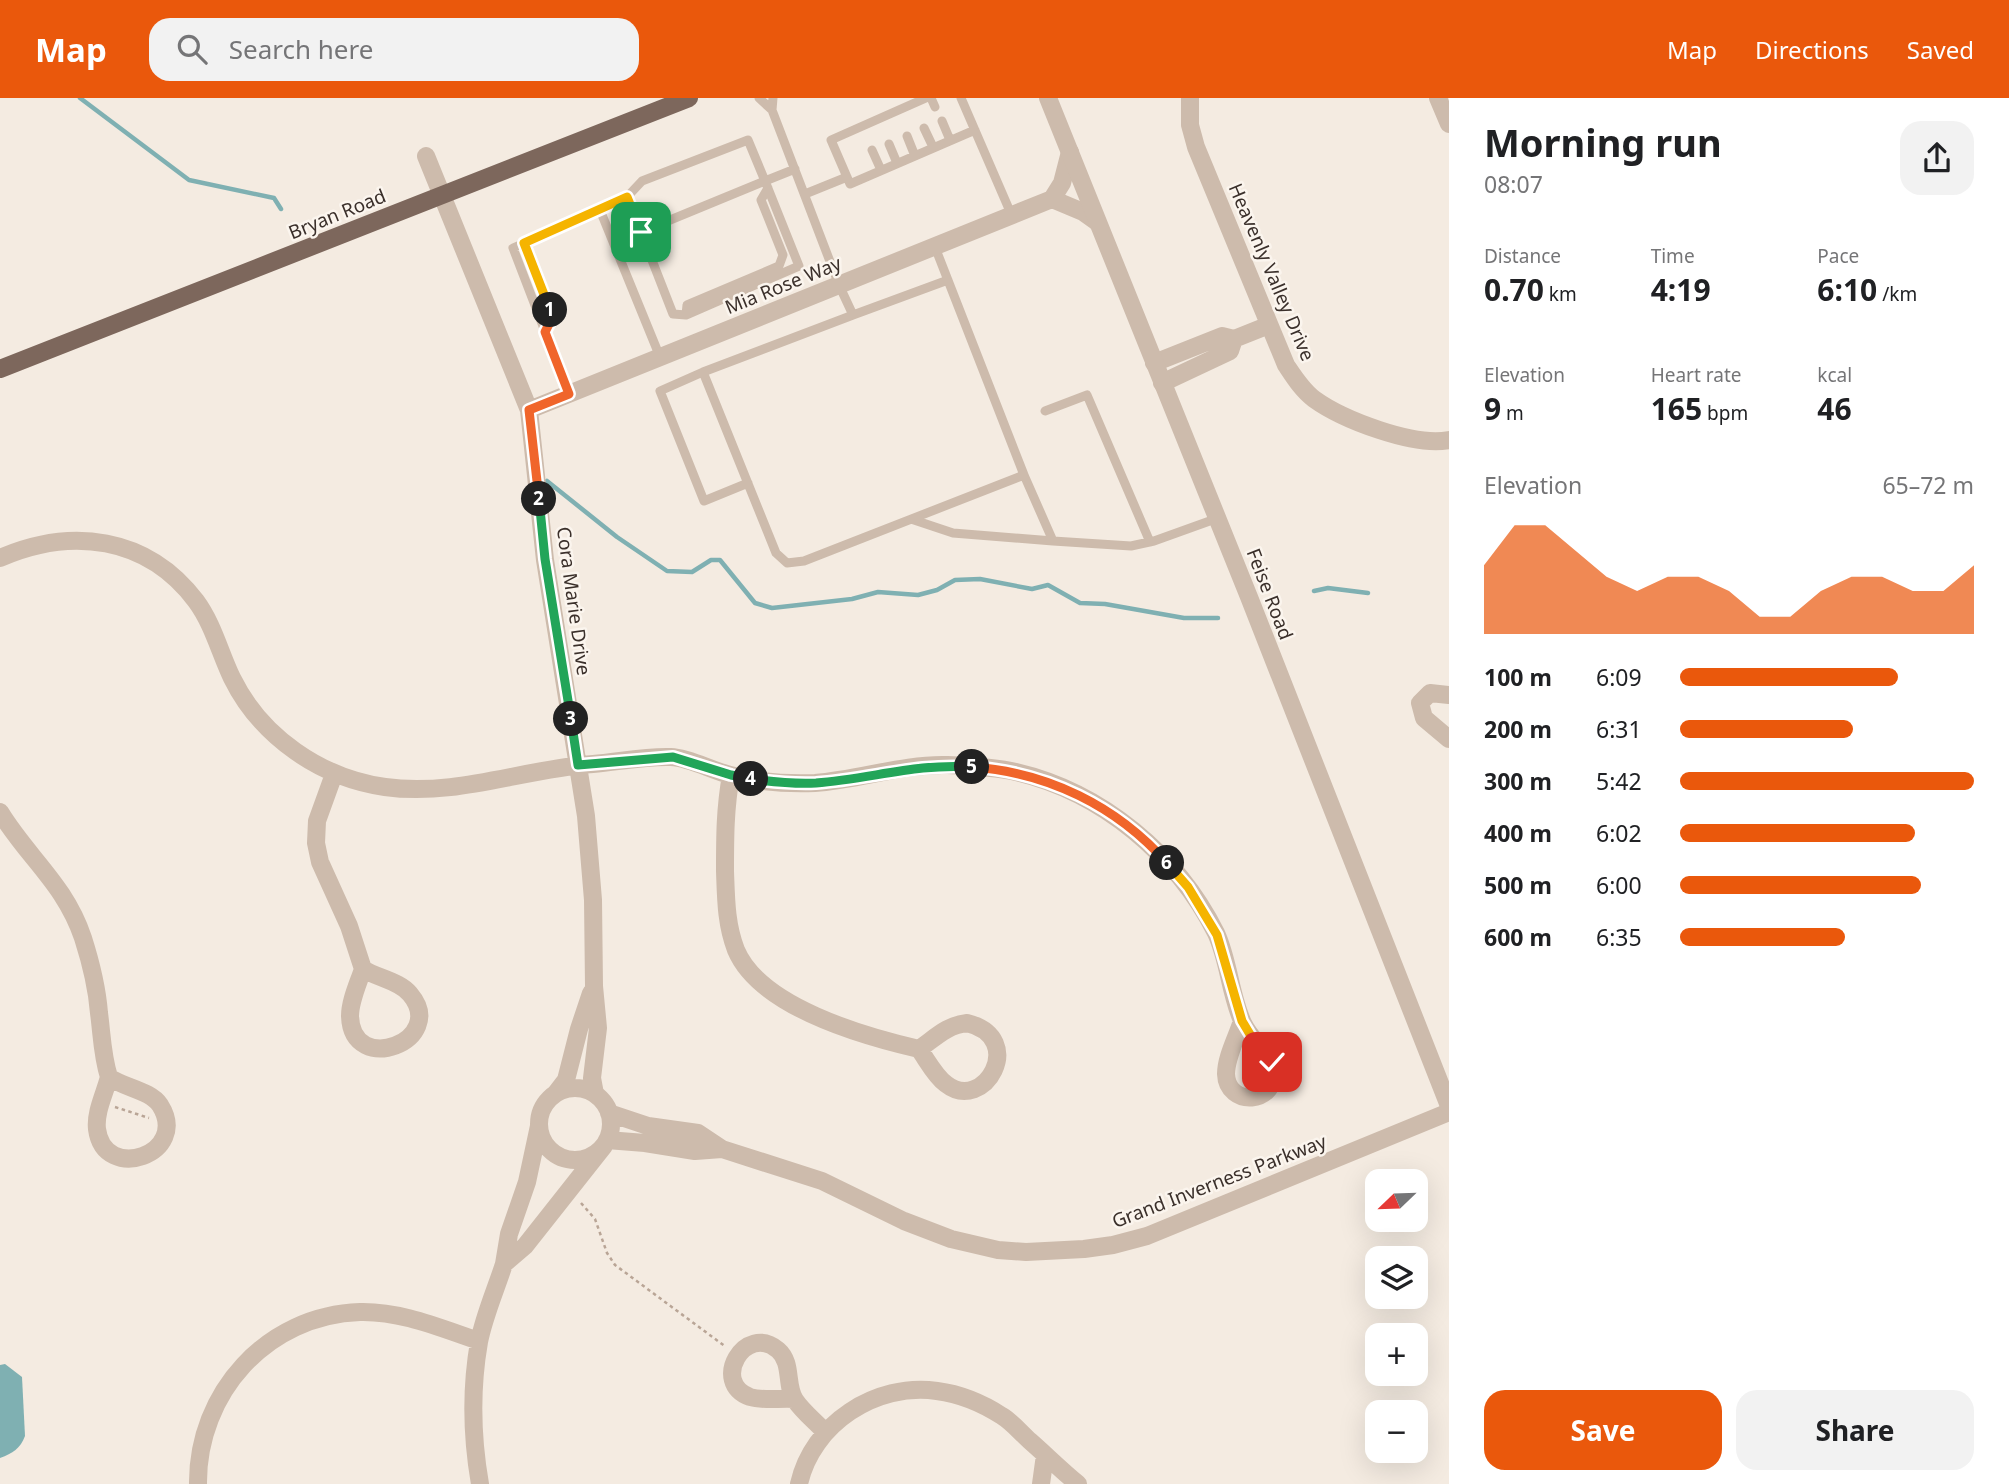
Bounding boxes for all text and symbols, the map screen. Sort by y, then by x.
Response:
search box [149,18,639,81]
text: Map [35,27,107,72]
icon: search [173,30,211,68]
text: Search here [229,31,373,67]
text: Map [1667,33,1717,66]
text: Directions [1755,33,1869,66]
text: Saved [1907,33,1974,66]
text: Morning run [1484,116,1722,168]
button: share [1900,121,1974,195]
text: 08:07 [1484,168,1543,200]
street label: Heavenly Valley Drive [1223,179,1321,365]
street label: Bryan Road [284,183,390,245]
pin [611,202,671,262]
icon: arrive [622,213,660,251]
text: Distance [1484,243,1561,269]
text: Time [1651,243,1695,269]
text: Pace [1817,243,1859,269]
street label: Mia Rose Way [721,250,845,320]
text: 0.70 [1484,269,1544,310]
text: 4:19 [1651,269,1711,310]
text: 6:10 [1817,269,1877,310]
text: km [1544,281,1577,307]
text: /km [1877,281,1917,307]
pin: 1 [532,292,568,328]
text: 1 [544,296,555,322]
text: Elevation [1484,362,1565,388]
text: Heart rate [1651,362,1741,388]
text: kcal [1817,362,1852,388]
text: 9 [1484,388,1501,429]
text: 165 [1651,388,1702,429]
text: 46 [1817,388,1852,429]
text: m [1501,400,1524,426]
text: bpm [1702,400,1748,426]
text: Elevation [1484,469,1582,501]
text: 65–72 m [1882,469,1974,501]
pin: 2 [522,482,556,516]
text: 2 [533,485,544,511]
street label: Cora Marie Drive [551,525,597,677]
street label: Feise Road [1241,545,1299,643]
text: 100 m [1484,661,1552,693]
text: 6:09 [1596,661,1642,693]
pin: 3 [554,702,588,736]
text: 3 [565,705,576,731]
text: 200 m [1484,713,1552,745]
text: 6:31 [1596,713,1642,745]
pin: 5 [954,750,990,784]
text: 5 [966,753,977,779]
pin: 4 [734,762,768,796]
text: 4 [745,765,756,791]
text: 300 m [1484,765,1552,797]
text: 5:42 [1596,765,1642,797]
text: 400 m [1484,817,1552,849]
text: 6:02 [1596,817,1642,849]
pin: 6 [1150,846,1184,880]
text: 6 [1161,849,1172,875]
text: 500 m [1484,869,1552,901]
text: 6:00 [1596,869,1642,901]
text: 600 m [1484,921,1552,953]
text: 6:35 [1596,921,1642,953]
pin [1242,1032,1302,1092]
icon: check [1253,1043,1291,1081]
street label: Grand Inverness Parkway [1108,1128,1330,1234]
north arrow [1365,1169,1428,1232]
map controls [1365,1169,1428,1463]
button: layers [1365,1246,1428,1309]
button: + [1365,1323,1428,1386]
button: Save [1484,1390,1722,1470]
button: Share [1736,1390,1974,1470]
button: − [1365,1400,1428,1463]

